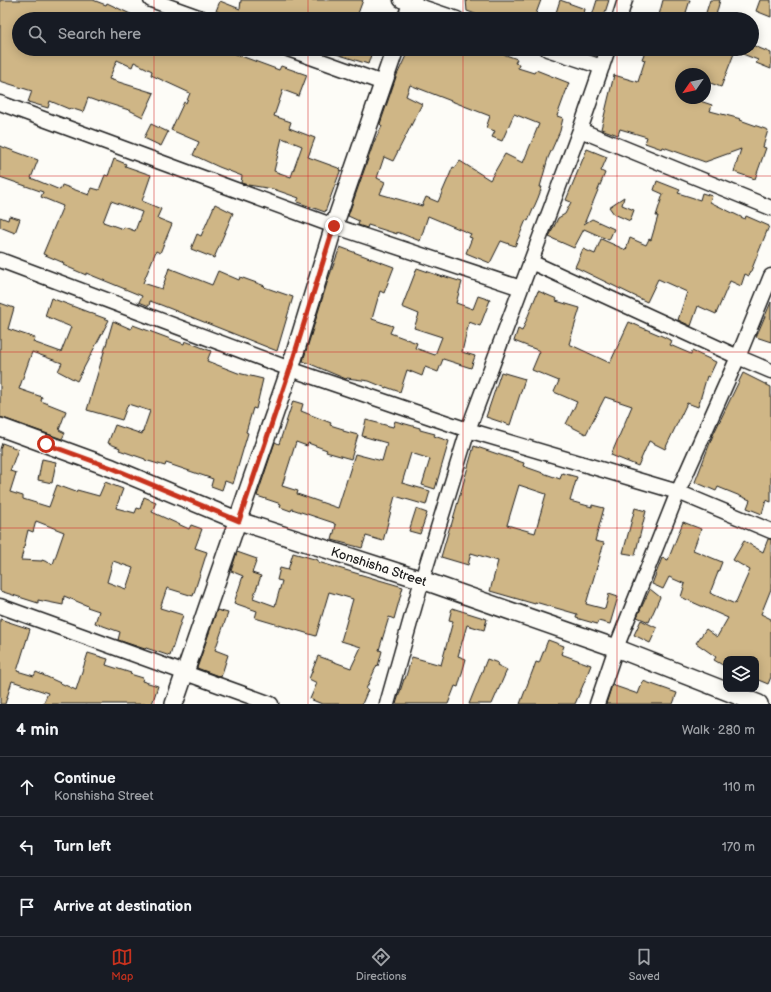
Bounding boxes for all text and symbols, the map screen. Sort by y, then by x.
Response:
search box [12,12,759,56]
icon: search [26,23,48,45]
text: Search here [58,25,141,44]
north arrow [675,68,711,104]
route end [325,217,343,235]
route start [37,435,55,453]
street label: Konshisha Street [329,544,429,590]
map controls [723,656,759,692]
button: layers [723,656,759,692]
text: 4 min [16,720,59,740]
text: Walk · 280 m [682,722,755,738]
text: Continue [54,769,116,788]
icon: ahead [16,776,38,798]
text: 110 m [723,779,755,795]
text: Konshisha Street [54,788,154,804]
icon: left [16,836,38,858]
text: Turn left [54,837,111,856]
text: 170 m [722,839,755,855]
icon: arrive [16,896,38,918]
text: Arrive at destination [54,897,192,916]
tab: Map [111,946,133,983]
tab: Directions [356,946,406,983]
tab: Saved [629,946,660,983]

